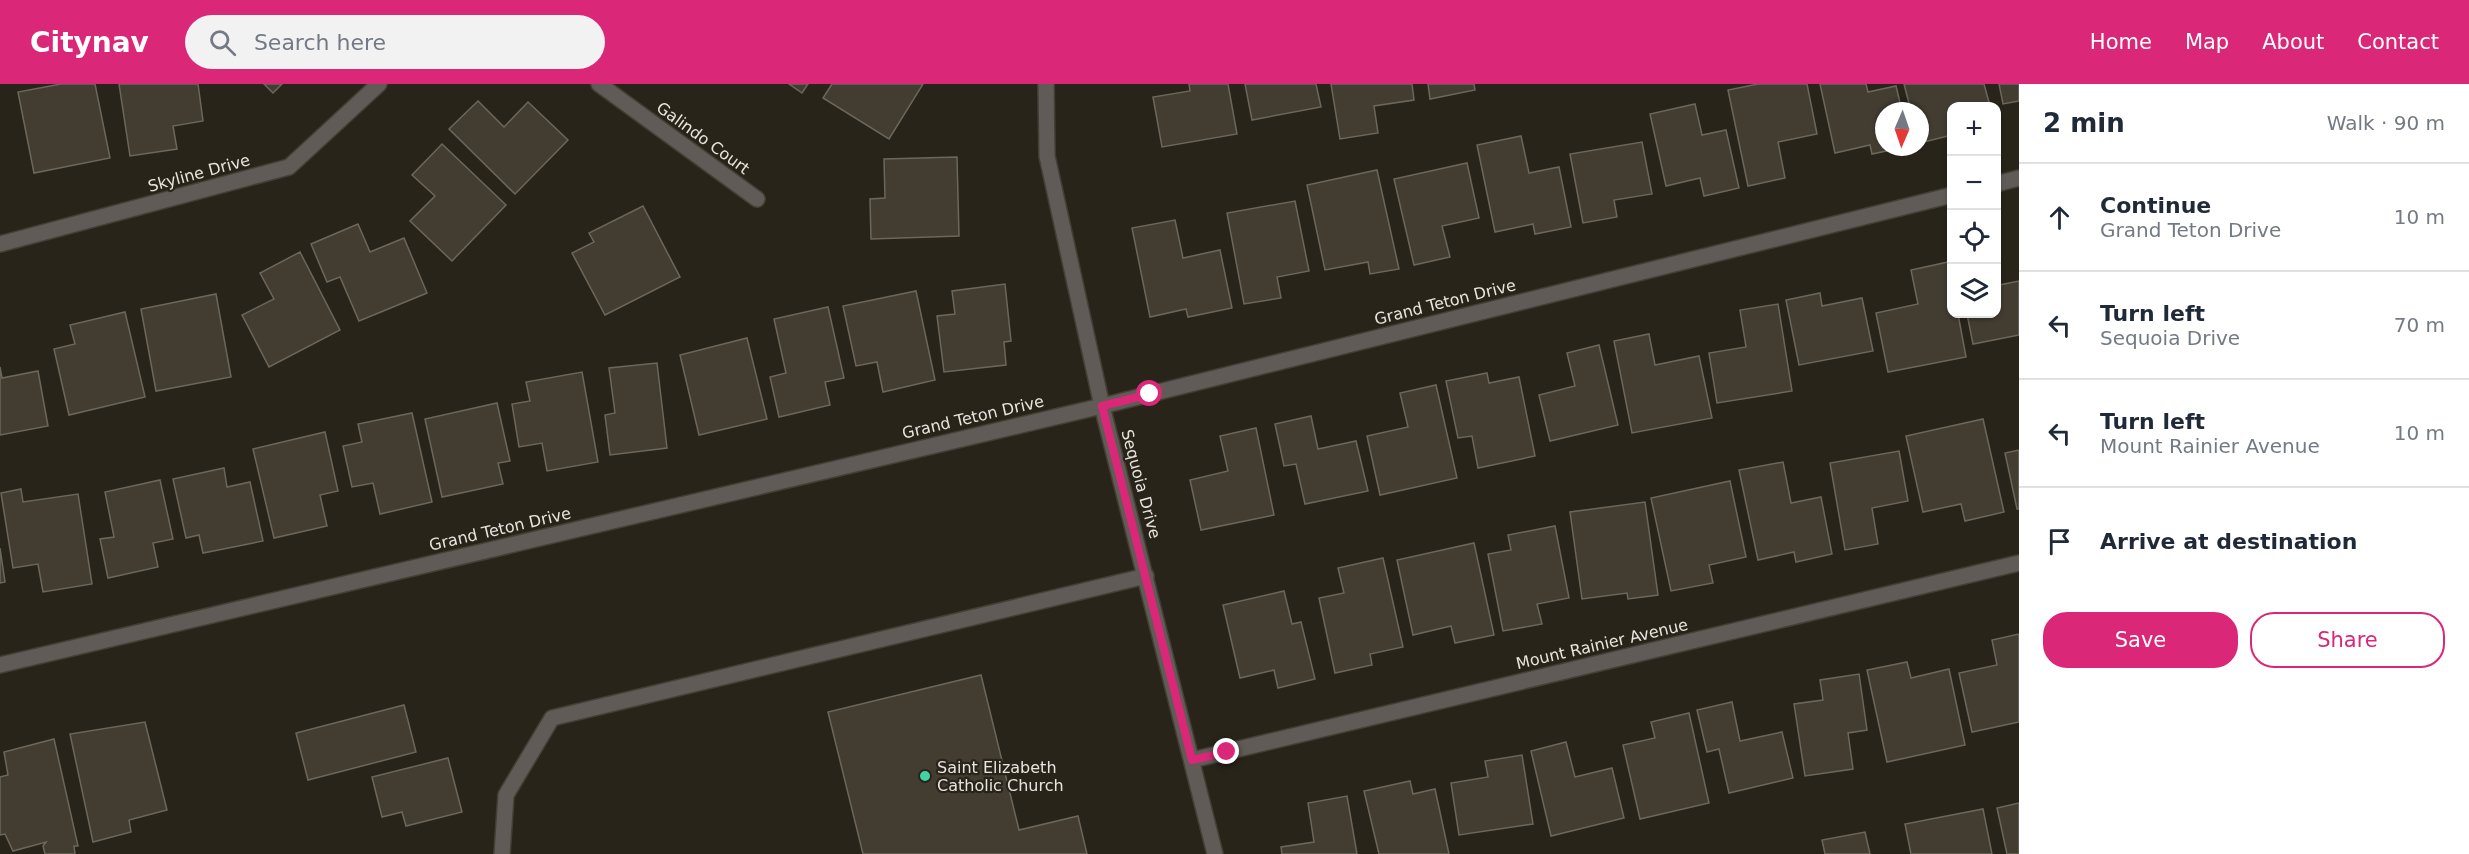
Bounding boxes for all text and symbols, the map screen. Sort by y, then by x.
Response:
search box [185,15,605,69]
text: Citynav [30,26,149,59]
icon: search [206,26,239,59]
text: Search here [254,30,386,55]
text: Home [2090,30,2152,54]
text: Map [2185,30,2229,54]
text: About [2262,30,2324,54]
text: Contact [2357,30,2439,54]
street label: Galindo Court [653,98,753,178]
north arrow [1875,102,1929,156]
map controls [1947,102,2001,318]
button: + [1947,102,2001,156]
text: 2 min [2043,108,2125,138]
text: Walk · 90 m [2327,111,2445,135]
street label: Skyline Drive [146,150,252,196]
button: − [1947,156,2001,210]
text: Continue [2100,193,2211,218]
icon: ahead [2043,201,2076,234]
text: 10 m [2394,205,2445,229]
button: locate [1947,210,2001,264]
text: Grand Teton Drive [2100,218,2281,242]
button: layers [1947,264,2001,318]
street label: Grand Teton Drive [1372,275,1518,329]
text: Turn left [2100,301,2205,326]
icon: left [2043,309,2076,342]
text: 70 m [2394,313,2445,337]
text: Sequoia Drive [2100,326,2240,350]
route start [1136,380,1162,406]
street label: Grand Teton Drive [900,391,1046,443]
text: Turn left [2100,409,2205,434]
icon: left [2043,417,2076,450]
text: 10 m [2394,421,2445,445]
street label: Sequoia Drive [1117,427,1165,541]
text: Mount Rainier Avenue [2100,434,2320,458]
street label: Grand Teton Drive [427,503,573,555]
icon: arrive [2043,525,2076,558]
text: Arrive at destination [2100,529,2357,554]
button: Save [2043,612,2238,668]
button: Share [2250,612,2445,668]
street label: Mount Rainier Avenue [1514,615,1690,673]
route end [1213,738,1239,764]
place label: Saint Elizabeth Catholic Church [937,758,1064,795]
marker: Saint Elizabeth Catholic Church [918,769,932,783]

